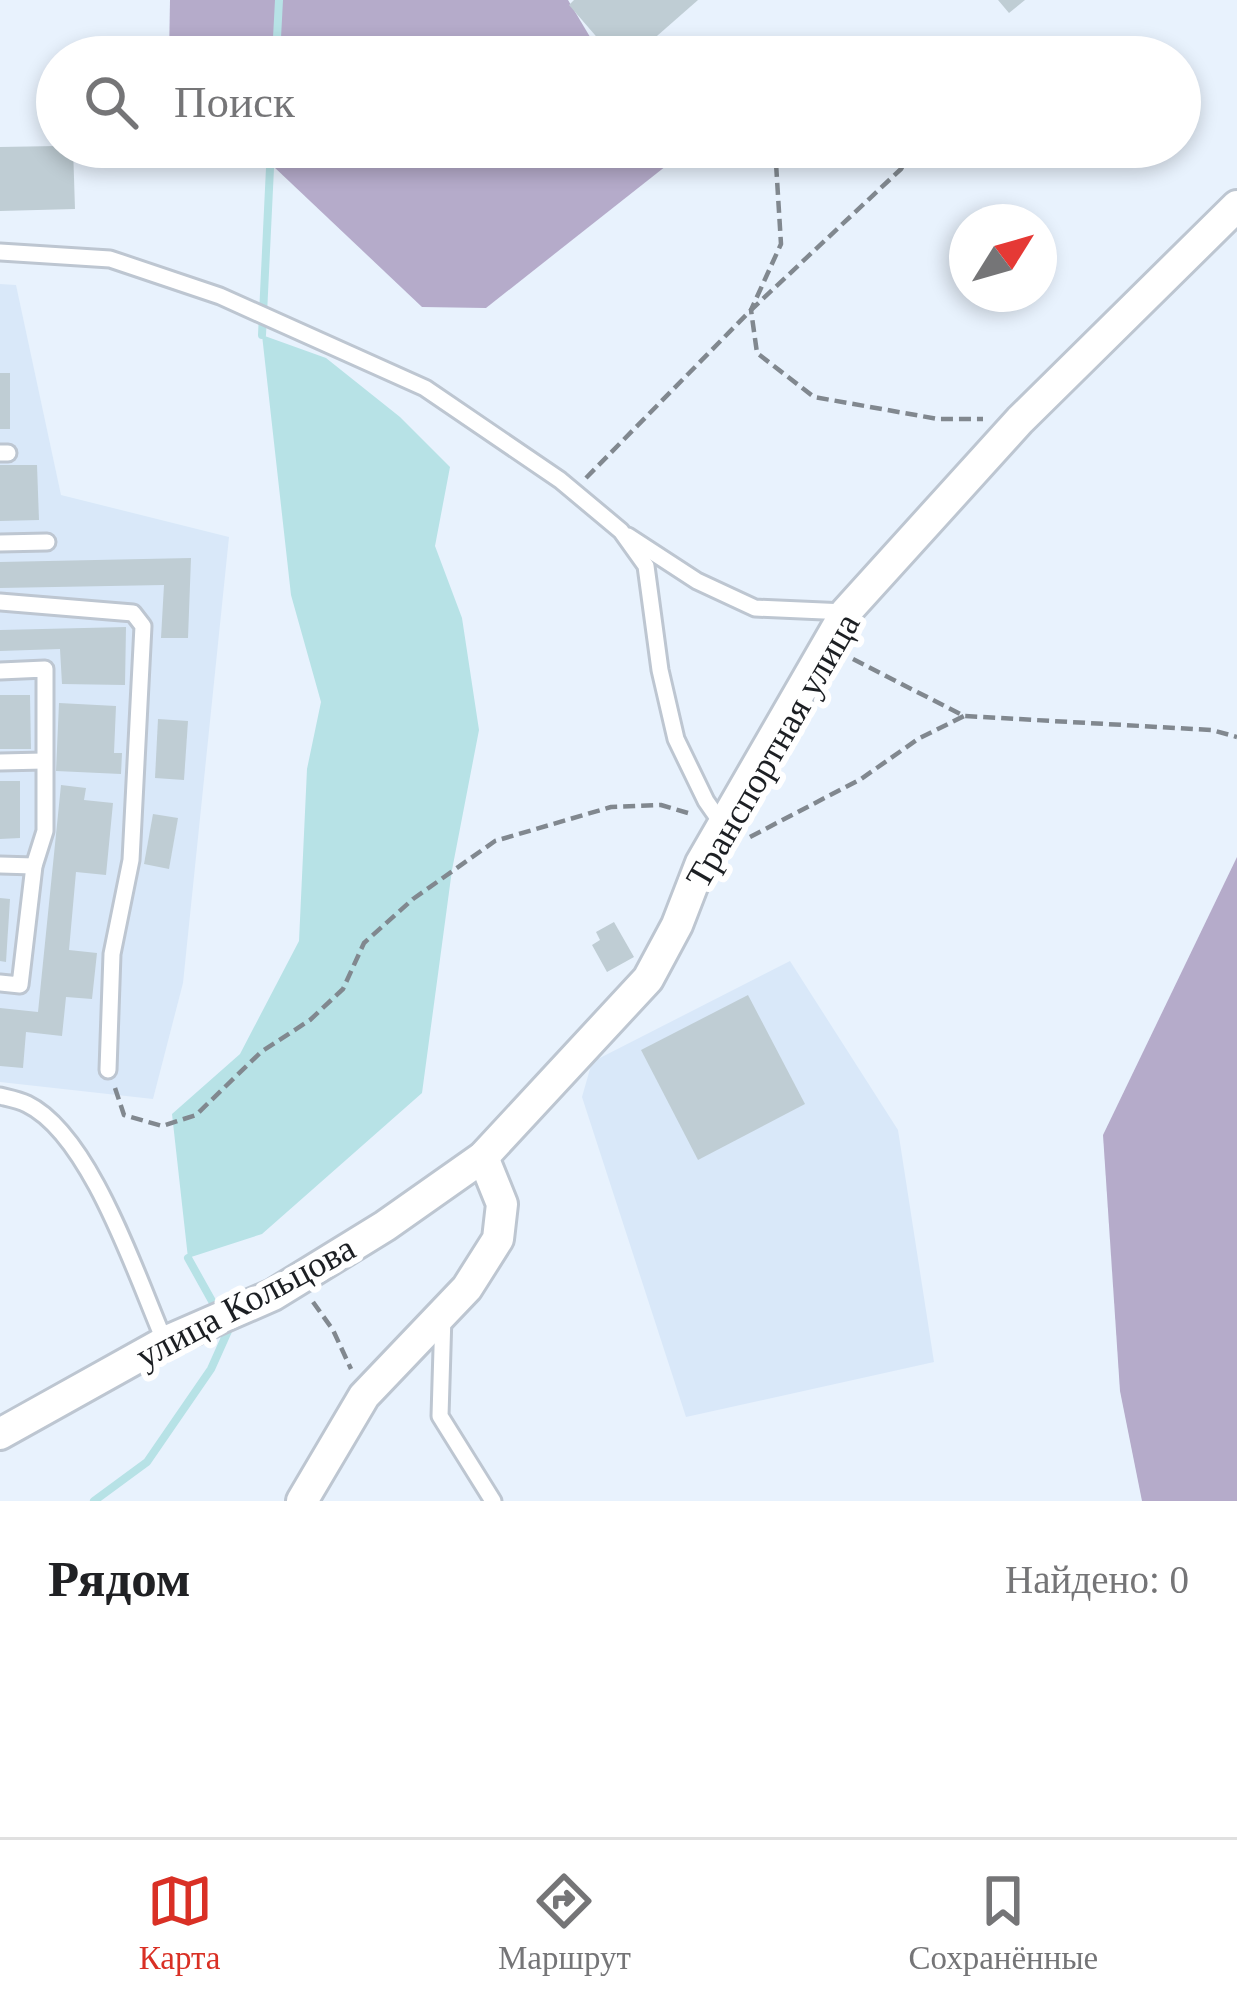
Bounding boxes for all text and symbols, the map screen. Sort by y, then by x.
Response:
search box [36,36,1201,168]
icon: search [78,69,144,135]
text: Поиск [174,77,295,127]
north arrow [949,204,1057,312]
street label: Транспортная улица [678,606,868,895]
street label: улица Кольцова [129,1227,362,1376]
text: Рядом [48,1551,191,1607]
text: Найдено: 0 [1005,1558,1189,1601]
tab: Карта [139,1868,221,1977]
tab: Маршрут [498,1868,631,1977]
tab: Сохранённые [908,1868,1098,1977]

